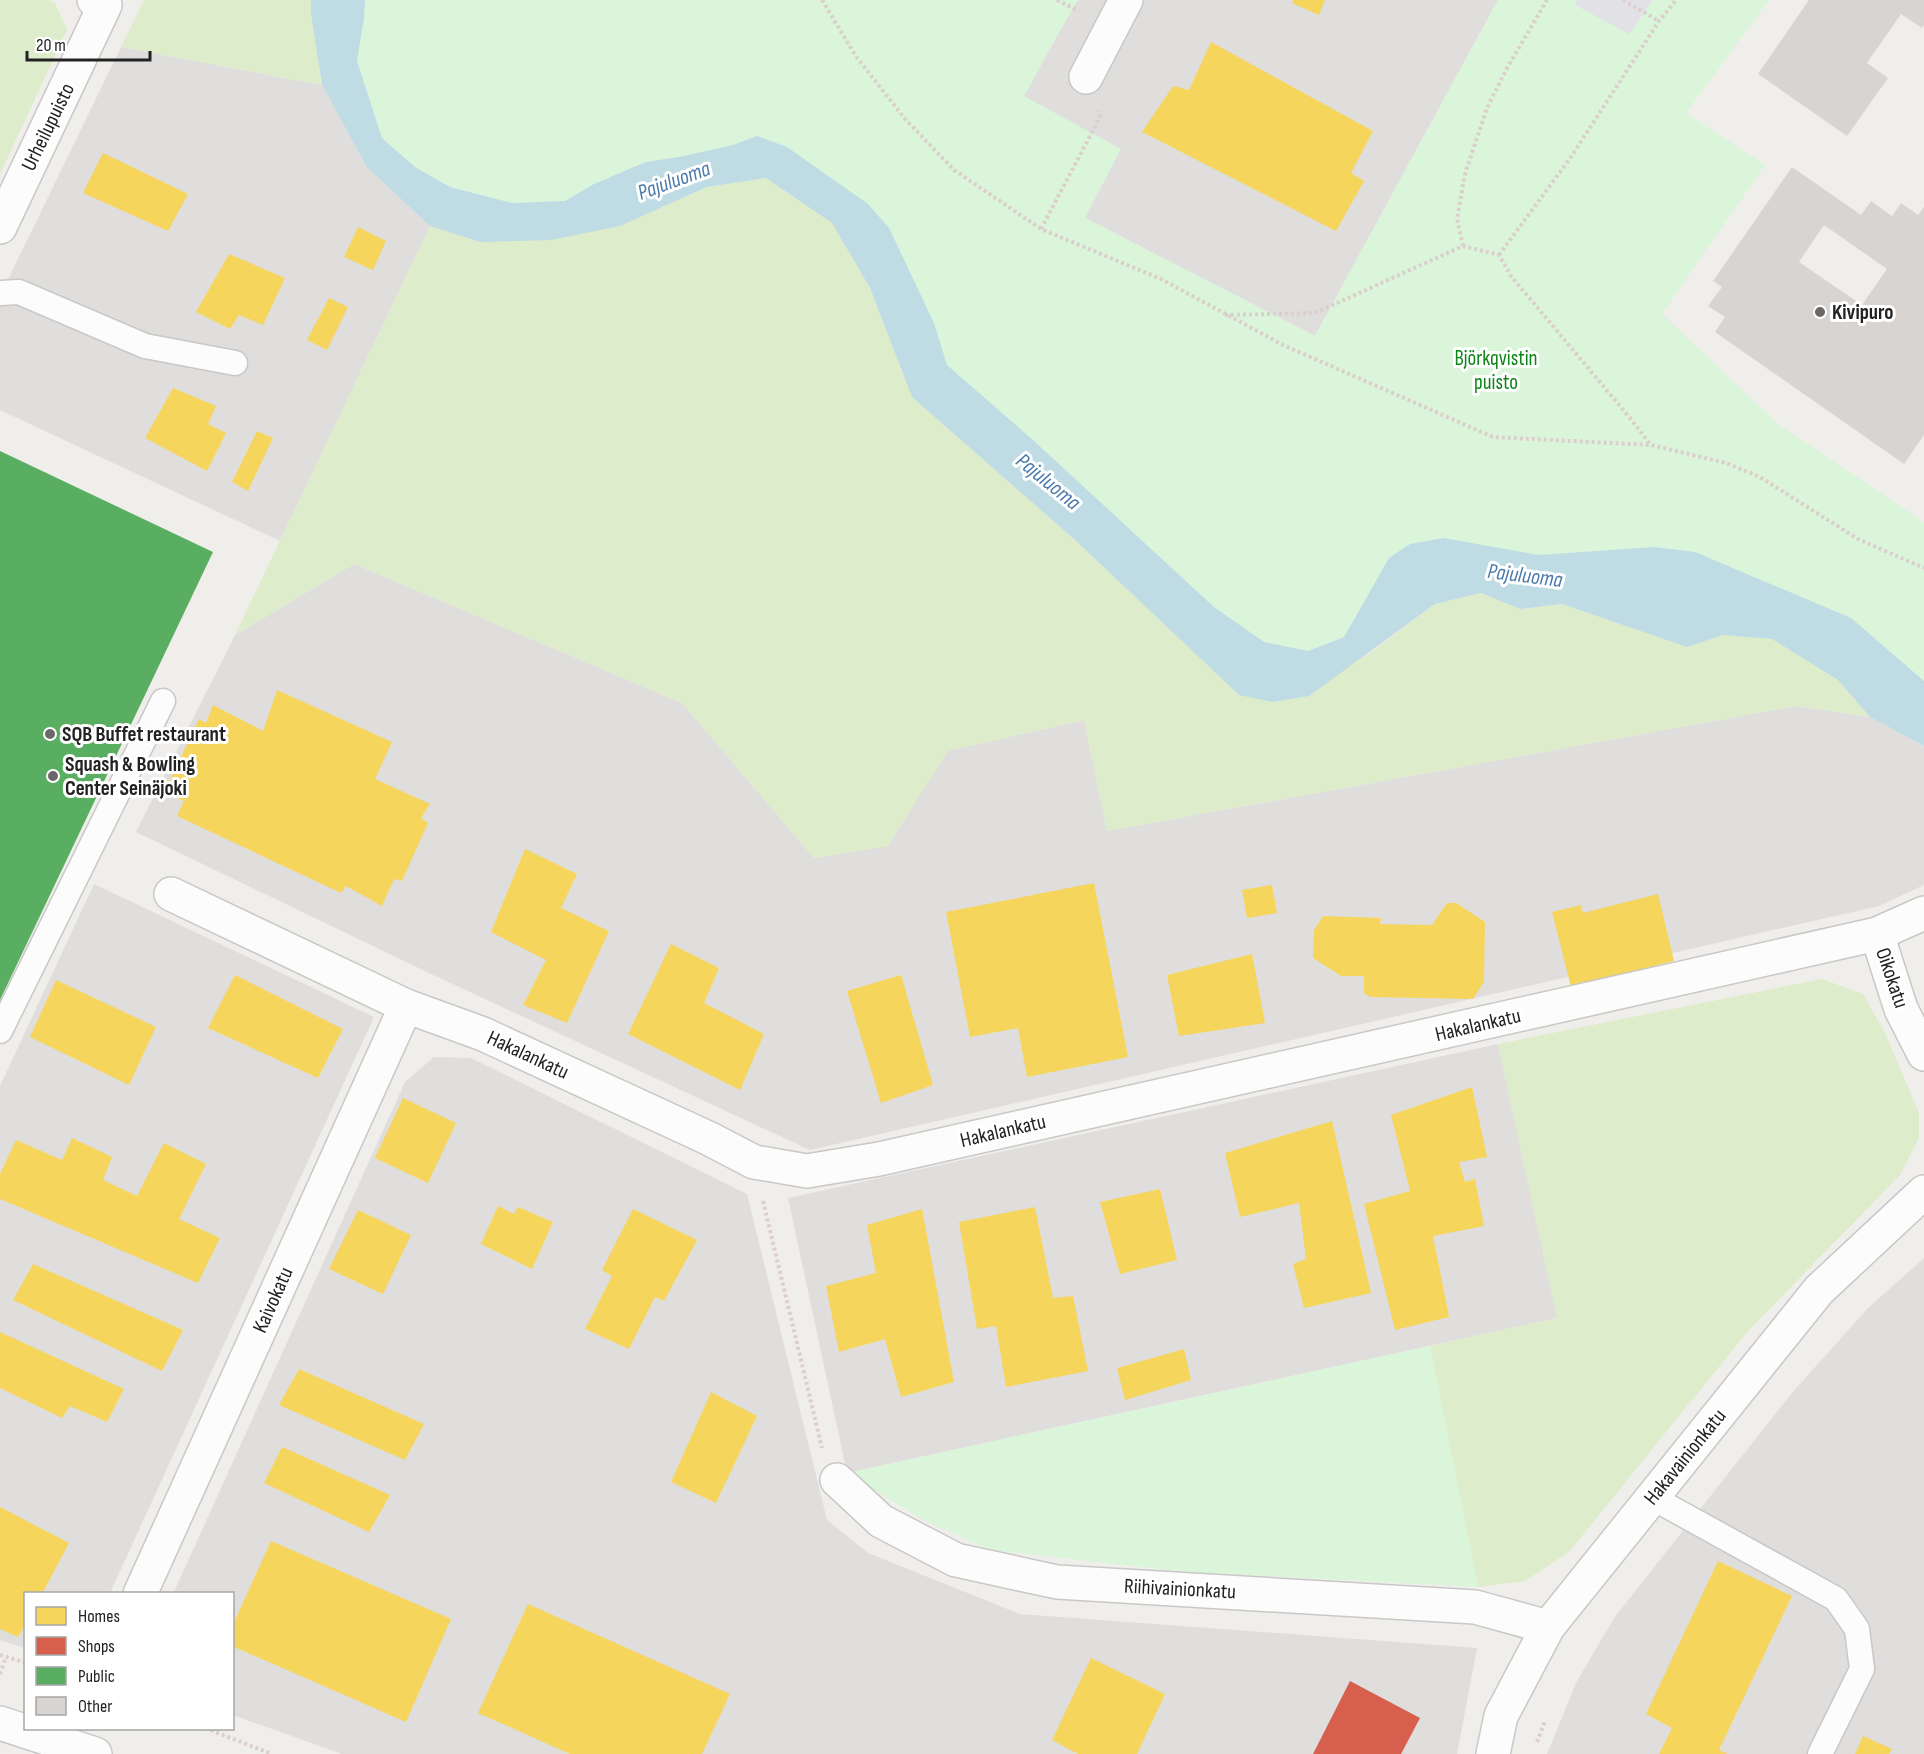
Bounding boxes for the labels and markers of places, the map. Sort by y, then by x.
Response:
place label: Kivipuro [1832,300,1893,325]
marker: Kivipuro [1813,305,1827,319]
place label: SQB Buffet restaurant [62,722,226,747]
marker: SQB Buffet restaurant [43,727,57,741]
place label: Squash & Bowling Center Seinäjoki [65,752,195,801]
marker: Squash & Bowling Center Seinäjoki [46,769,60,783]

